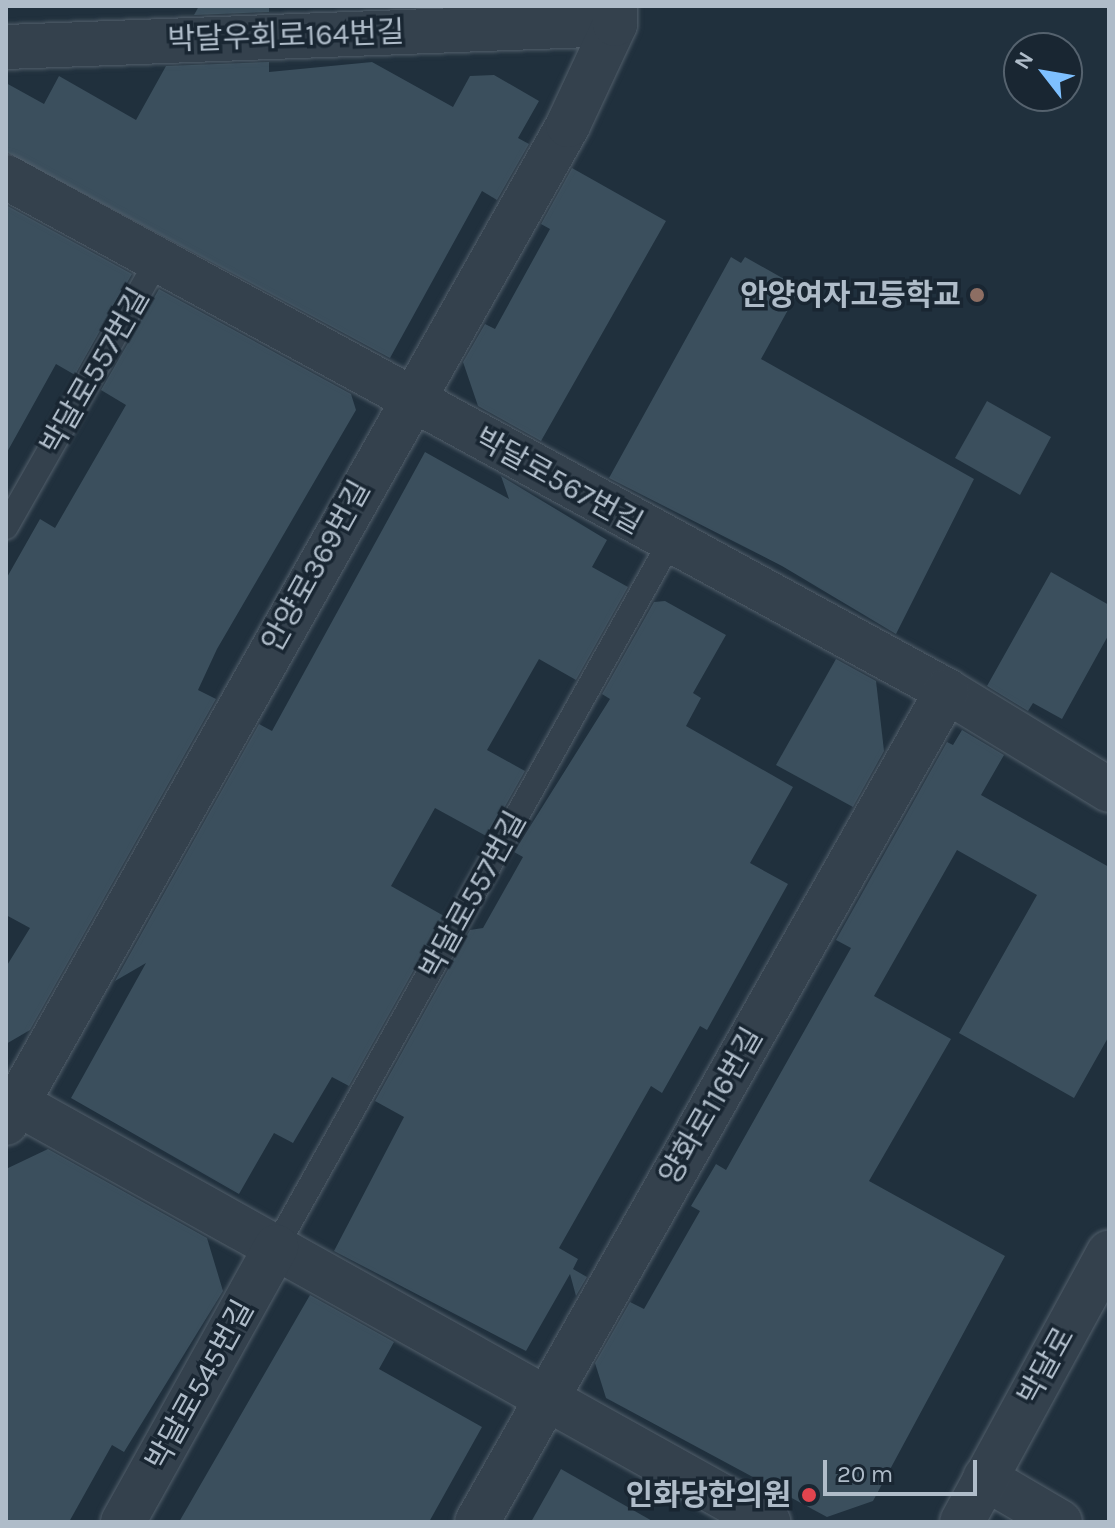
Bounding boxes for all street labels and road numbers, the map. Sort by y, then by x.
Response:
street label: 박달우회로164번길 [167,14,405,58]
street label: 박달로557번길 [33,281,157,461]
street label: 박달로567번길 [469,420,649,542]
street label: 안양로369번길 [254,474,378,658]
street label: 박달로557번길 [412,805,534,985]
street label: 양화로116번길 [652,1021,770,1191]
street label: 박달로545번길 [139,1294,261,1476]
street label: 박달로 [1010,1321,1082,1411]

